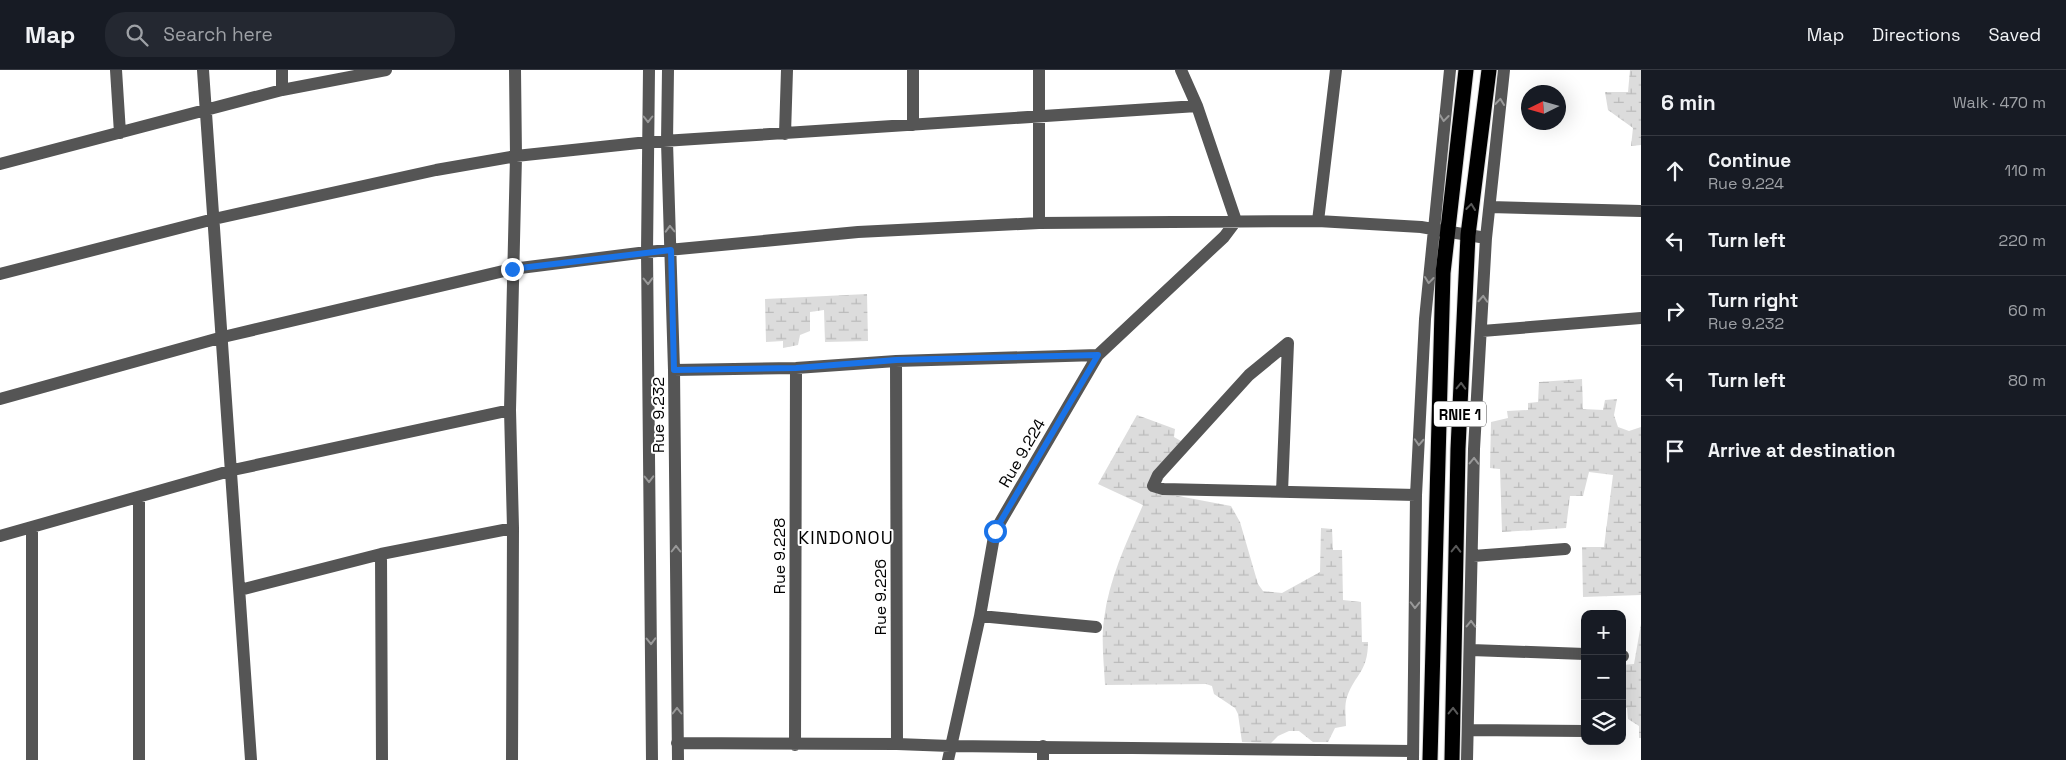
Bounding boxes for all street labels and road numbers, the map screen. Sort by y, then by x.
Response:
street label: Rue 9.232 [648,377,669,453]
road number: RNIE 1 [1434,402,1486,426]
street label: Rue 9.224 [994,415,1050,491]
street label: Rue 9.228 [769,518,790,594]
street label: Rue 9.226 [870,559,891,635]

